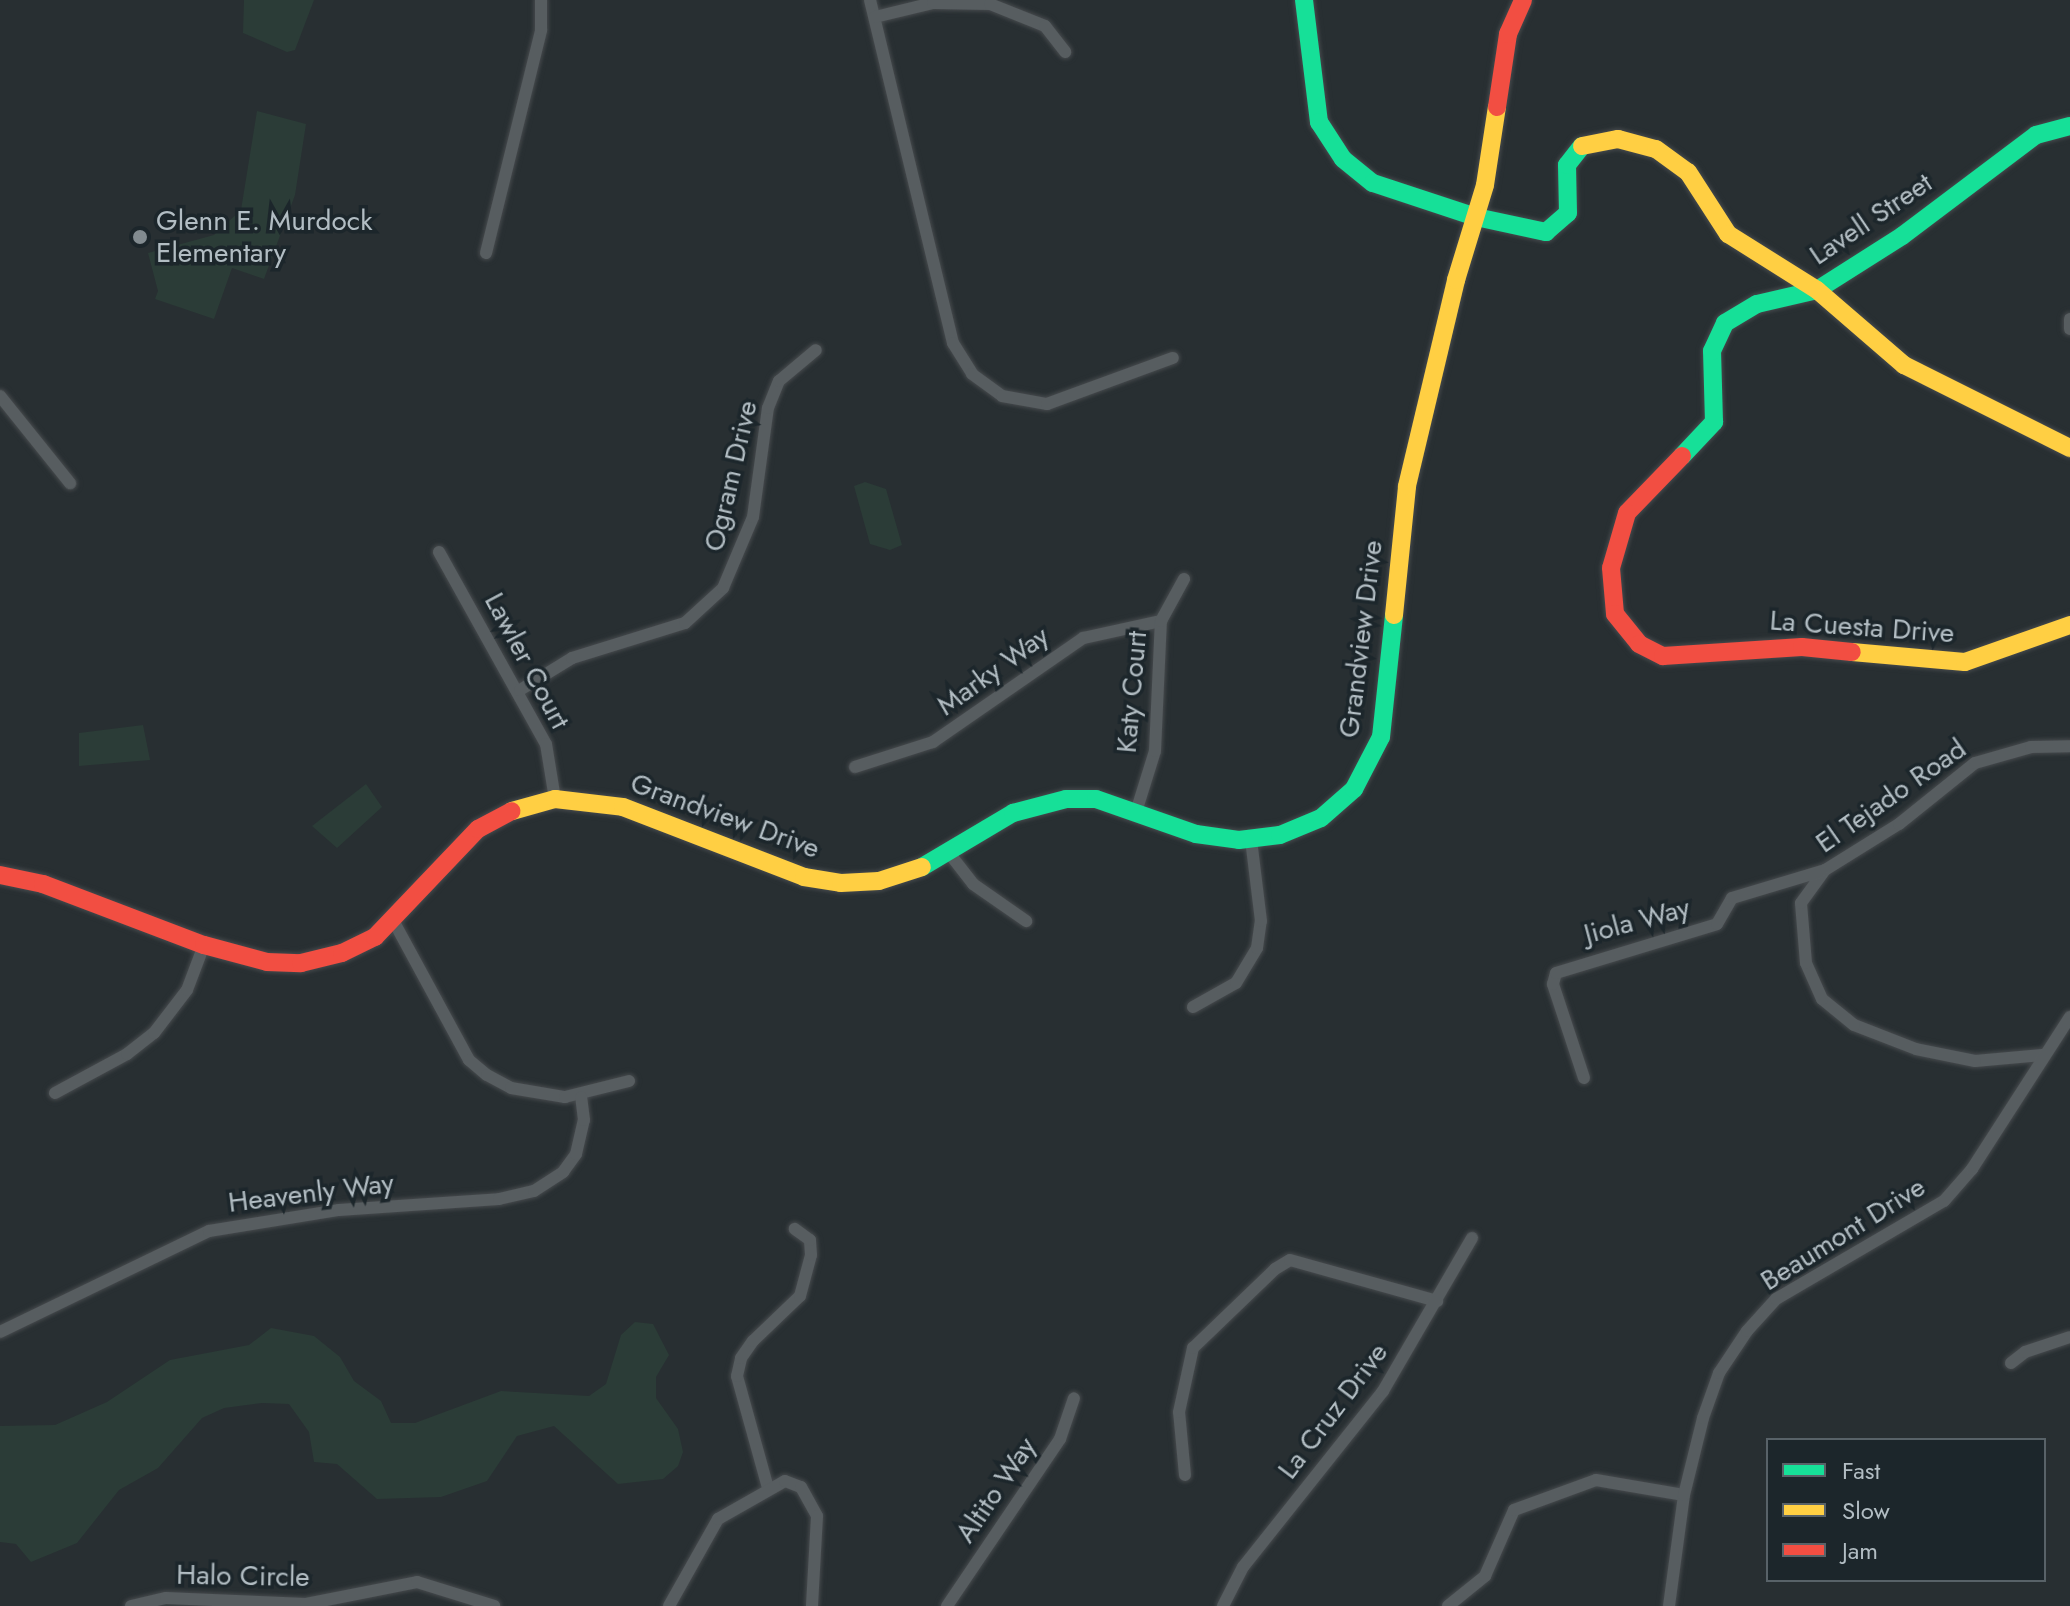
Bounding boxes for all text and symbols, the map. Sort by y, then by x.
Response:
street label: Lavell Street [1803,166,1939,272]
place label: Glenn E. Murdock Elementary [156,204,372,270]
marker: Glenn E. Murdock Elementary [131,228,149,246]
street label: Ogram Drive [697,397,765,555]
street label: Grandview Drive [1332,538,1390,740]
street label: Lawler Court [477,587,577,735]
street label: La Cuesta Drive [1769,604,1955,650]
street label: Marky Way [931,619,1055,723]
street label: Katy Court [1110,630,1154,754]
street label: El Tejado Road [1810,732,1972,860]
street label: Grandview Drive [626,766,824,866]
street label: Jiola Way [1580,891,1694,951]
street label: Heavenly Way [226,1166,396,1220]
street label: Beaumont Drive [1755,1170,1931,1298]
street label: La Cruz Drive [1271,1336,1395,1486]
street label: Altito Way [949,1431,1043,1549]
legend [1766,1438,2046,1582]
text: Fast [1842,1453,1880,1488]
text: Slow [1842,1493,1890,1528]
text: Jam [1842,1533,1878,1568]
street label: Halo Circle [176,1558,310,1594]

